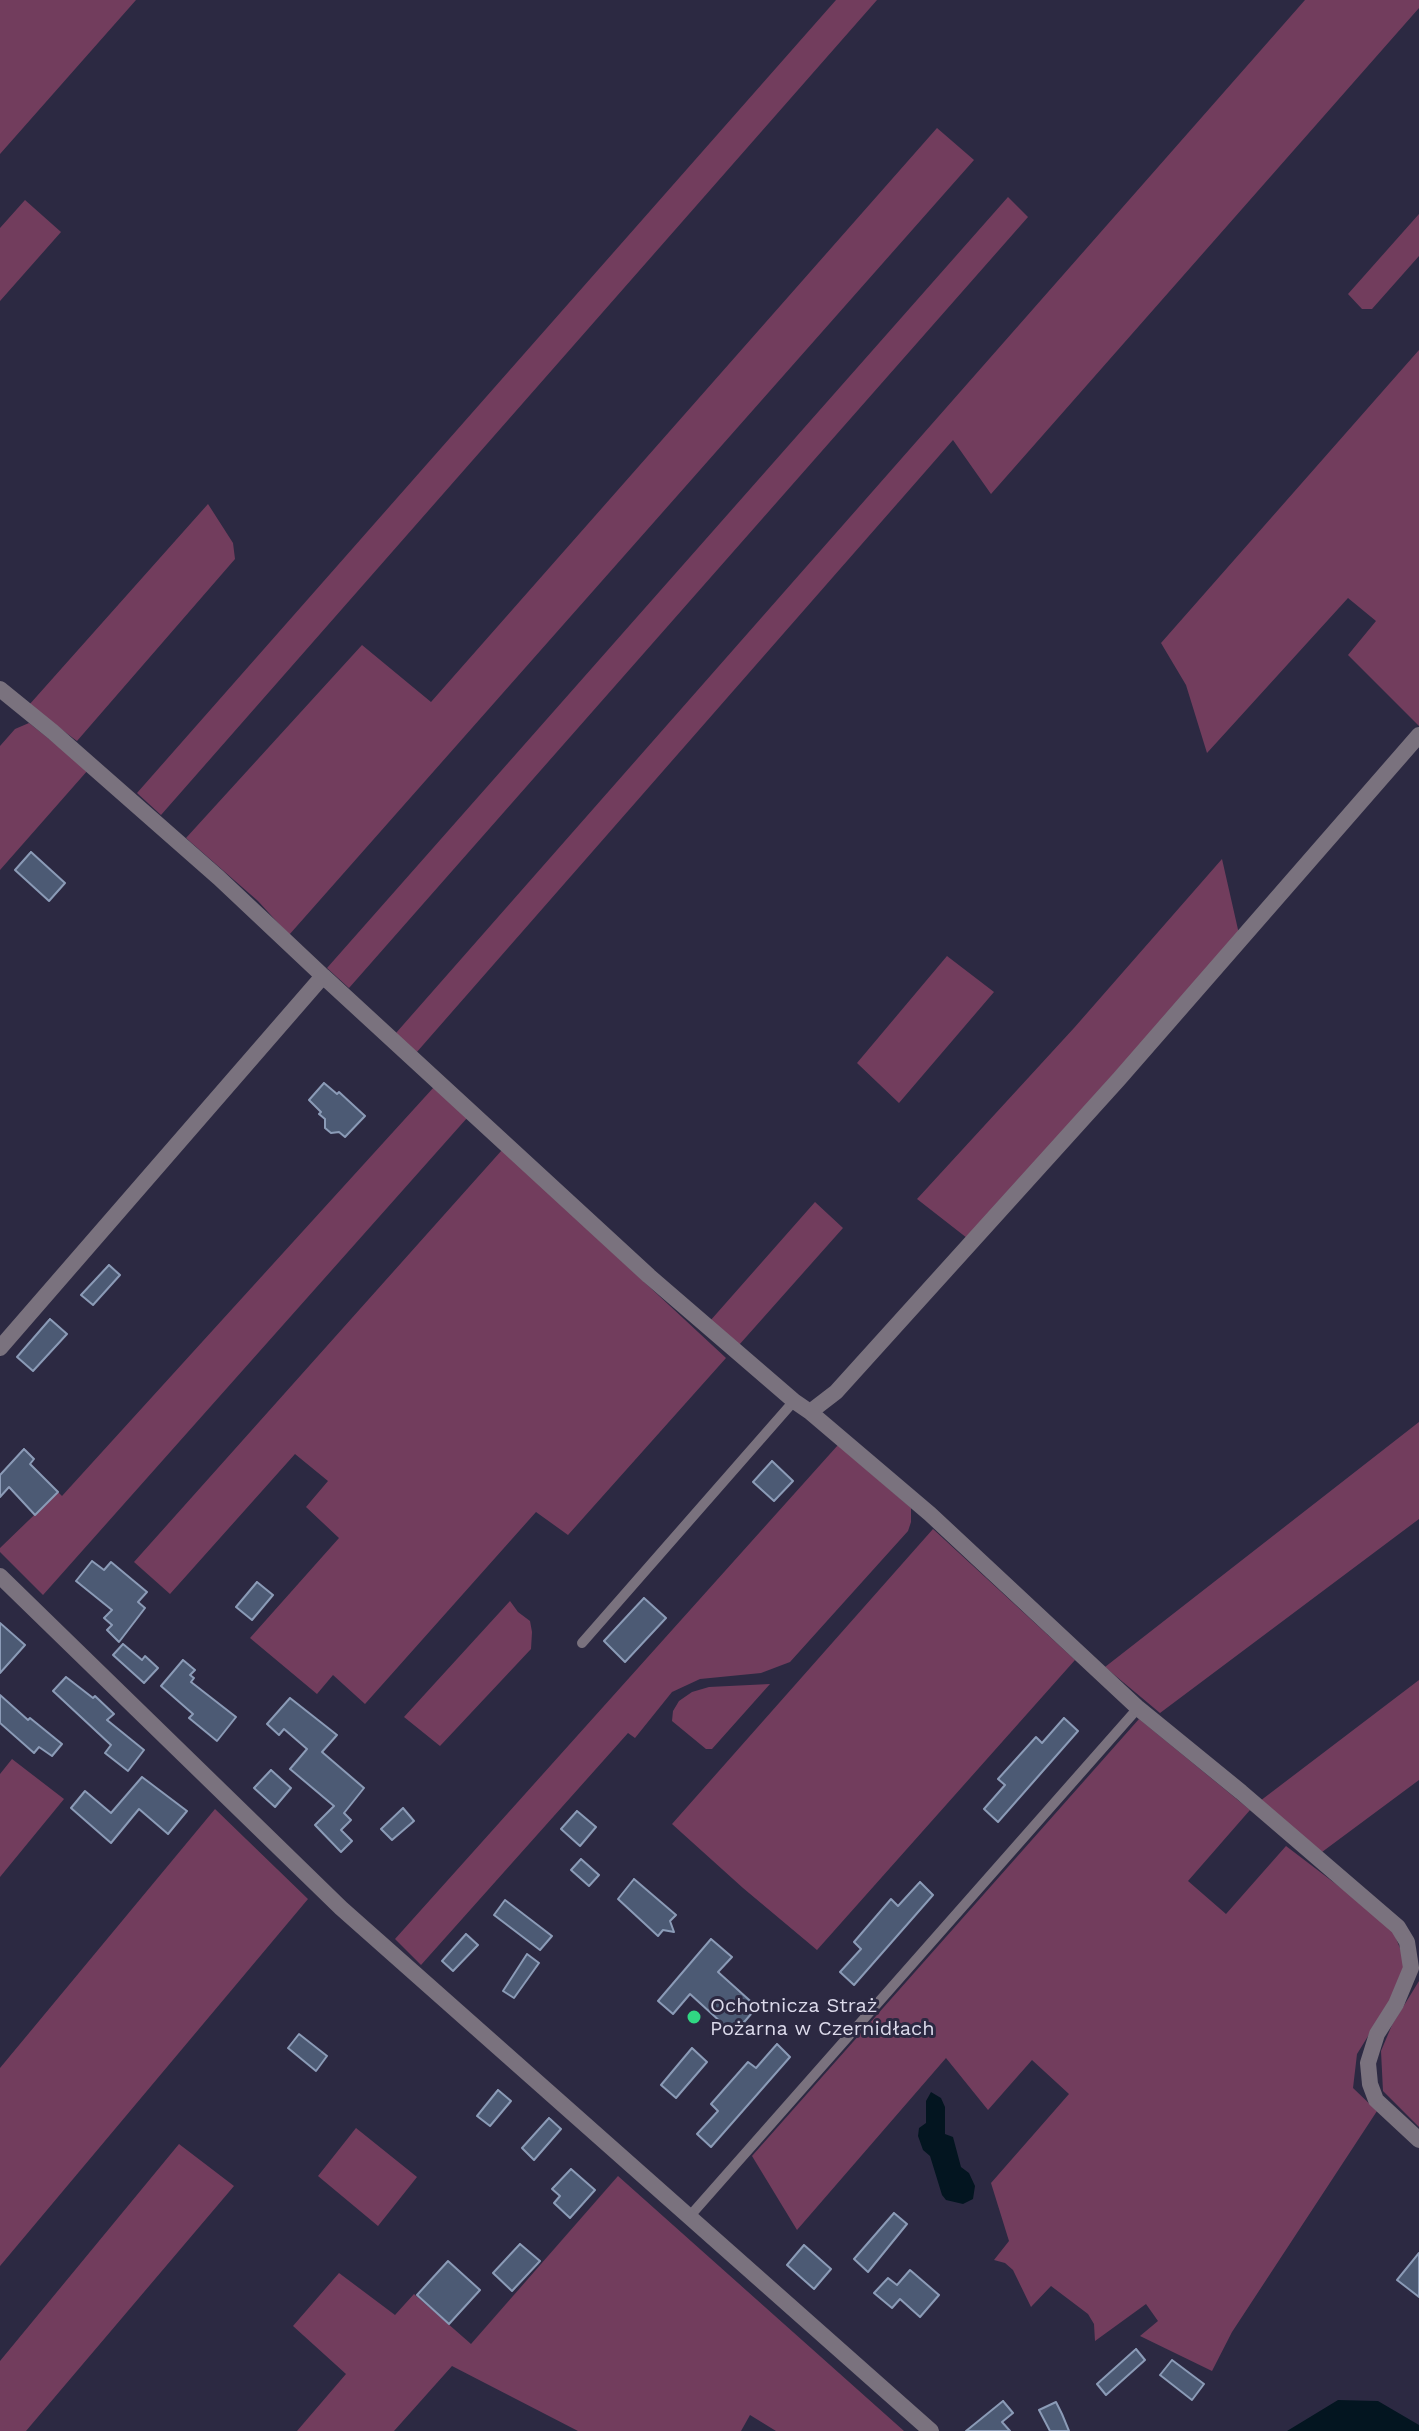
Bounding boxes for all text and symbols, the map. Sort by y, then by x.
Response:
place label: Ochotnicza Straż Pożarna w Czernidłach [710,1994,935,2041]
marker: Ochotnicza Straż Pożarna w Czernidłach [685,2008,703,2026]

